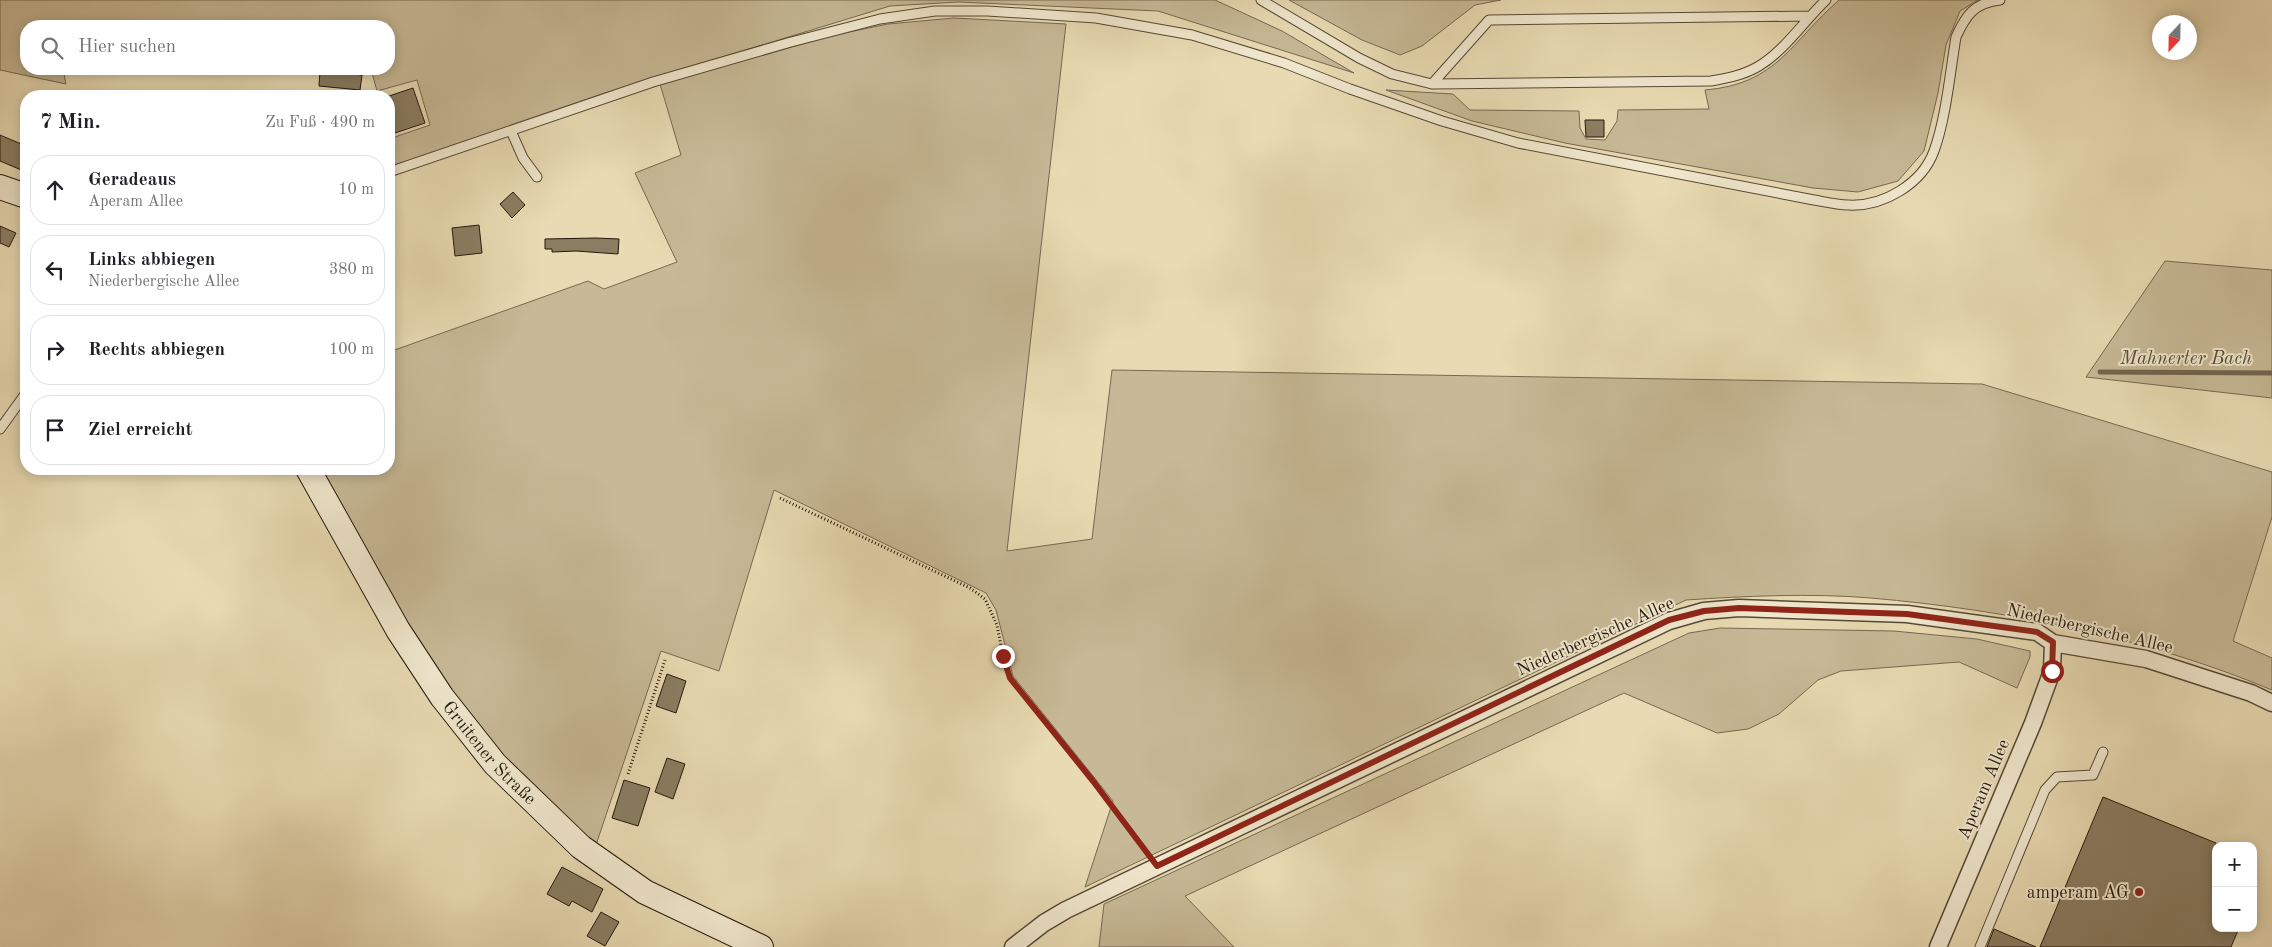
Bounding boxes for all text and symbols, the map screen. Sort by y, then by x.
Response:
north arrow [2152,15,2197,60]
search box [20,20,395,75]
icon: search [38,34,66,62]
text: Hier suchen [78,38,176,57]
text: 7 Min. [40,112,101,133]
text: Zu Fuß · 490 m [265,115,375,131]
text: Geradeaus [88,171,176,190]
icon: ahead [41,176,69,204]
text: 10 m [338,182,374,198]
text: Aperam Allee [88,194,183,210]
text: Links abbiegen [88,251,215,270]
icon: left [41,256,69,284]
text: 380 m [329,262,374,278]
text: Niederbergische Allee [88,274,239,290]
icon: right [41,336,69,364]
text: Rechts abbiegen [88,341,225,360]
text: 100 m [329,342,374,358]
water label: Mahnerter Bach [2119,350,2252,369]
icon: arrive [41,416,69,444]
text: Ziel erreicht [88,421,193,440]
street label: Niederbergische Allee [1514,594,1677,680]
street label: Niederbergische Allee [2005,601,2175,657]
route end [992,645,1015,668]
route start [2041,660,2064,683]
street label: Gruitener Straße [439,698,539,808]
street label: Aperam Allee [1955,737,2013,842]
map controls [2212,842,2257,932]
button: + [2212,842,2257,887]
place label: amperam AG [2027,884,2129,902]
marker: amperam AG [2133,886,2145,898]
button: − [2212,887,2257,932]

